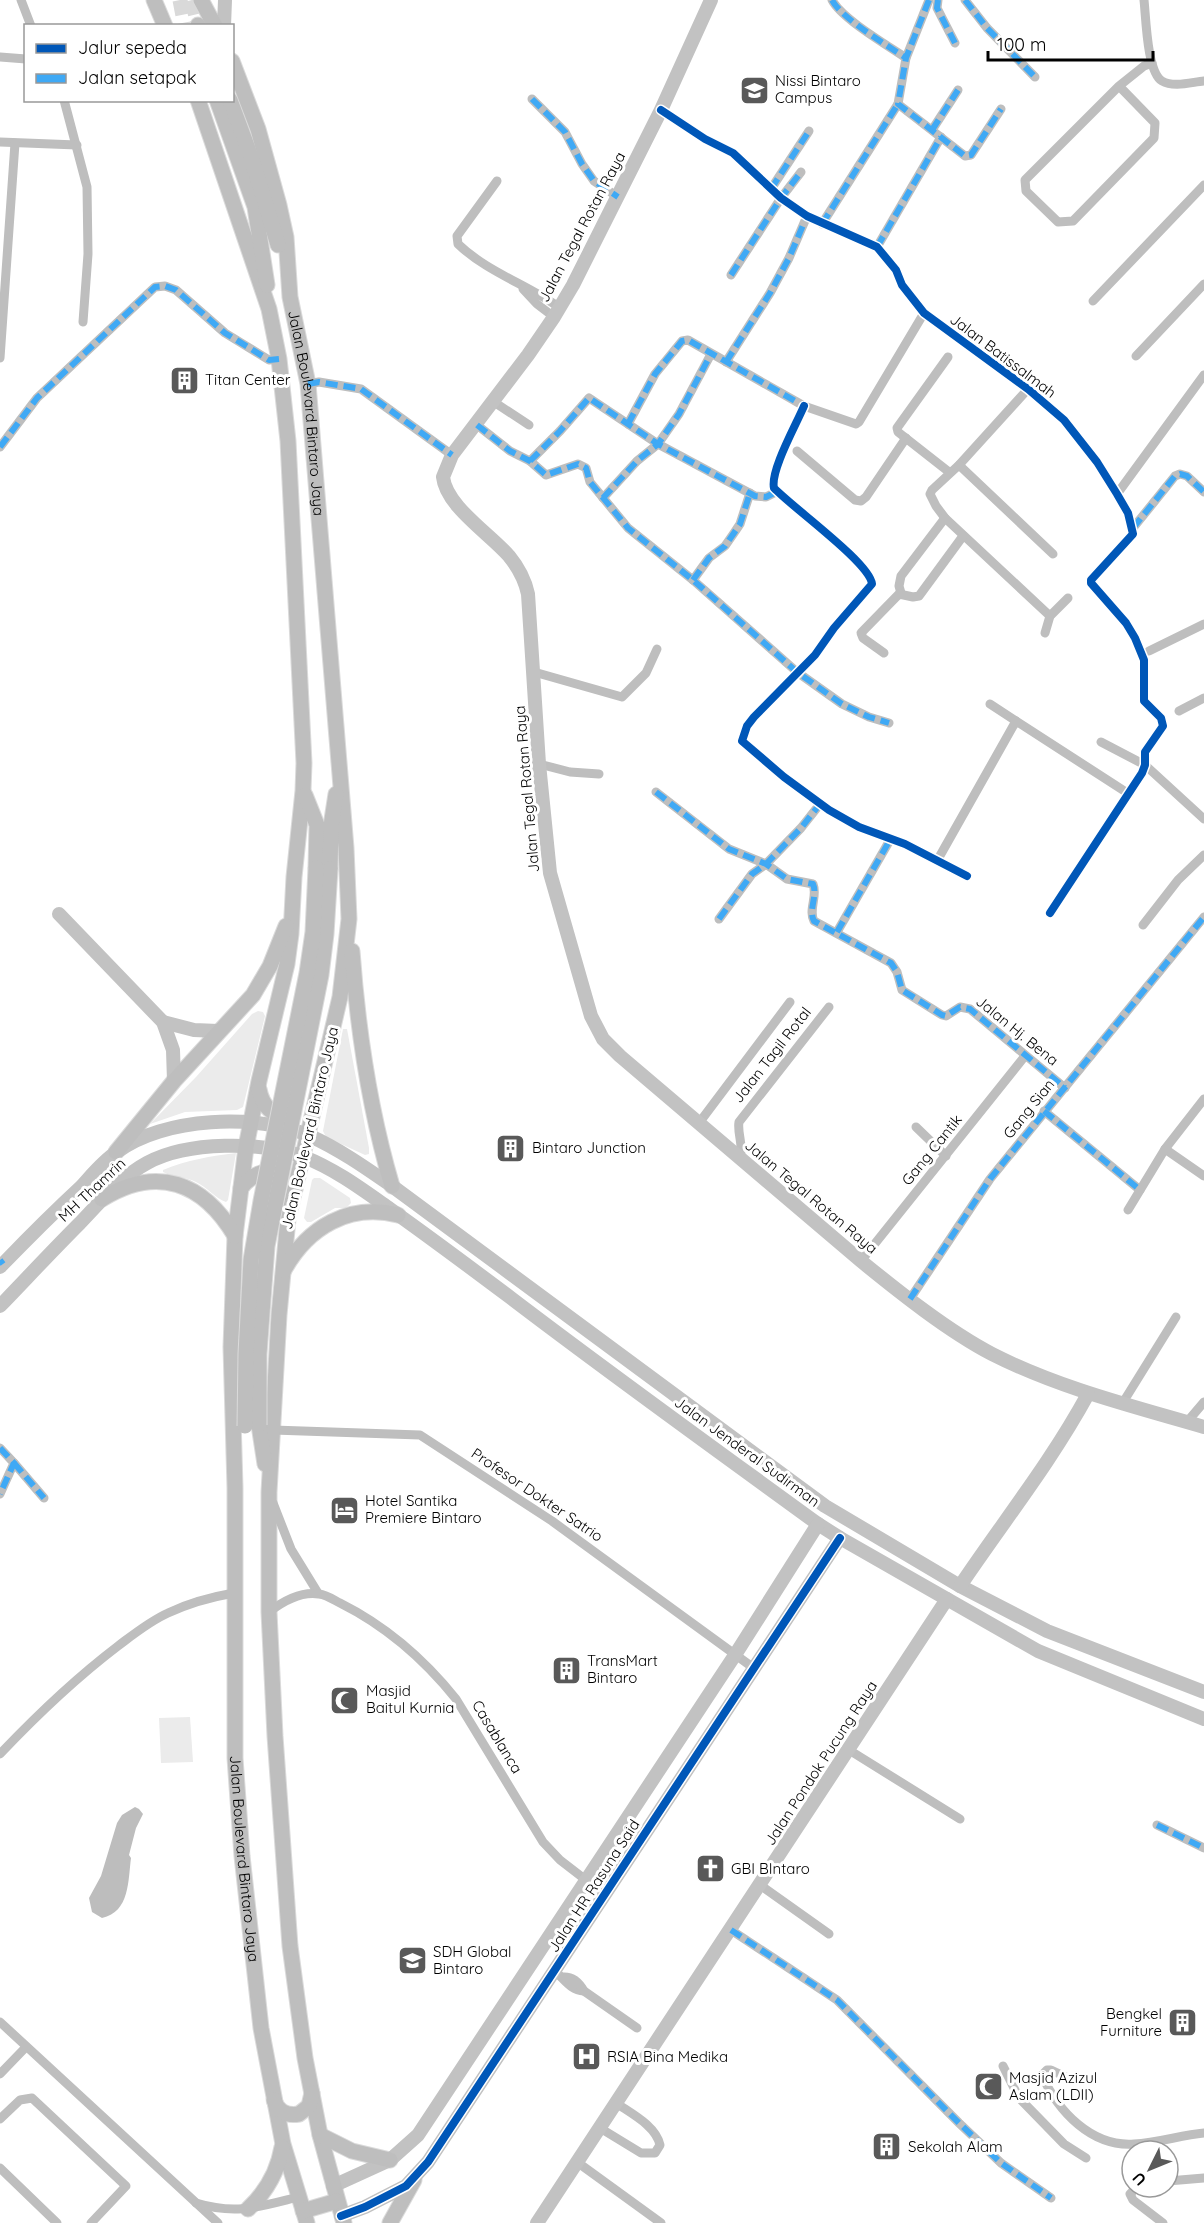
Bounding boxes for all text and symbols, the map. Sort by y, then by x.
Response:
legend [24,24,234,102]
scale bar [988,24,1153,62]
text: 100 m [997,33,1046,56]
text: Jalur sepeda [78,36,187,59]
text: Jalan setapak [78,66,197,89]
place label: Nissi Bintaro Campus [775,71,861,107]
school or university icon: Nissi Bintaro Campus [738,74,770,106]
street label: Jalan Tegal Rotan Raya [534,148,629,305]
street label: Jalan Boulevard Bintaro Jaya [284,308,329,517]
street label: Jalan Batissalmah [946,309,1060,402]
building icon: Titan Center [168,364,200,396]
place label: Titan Center [205,370,291,389]
street label: Jalan Tegal Rotan Raya [510,705,543,873]
street label: Jalan Hj. Bena [972,992,1062,1070]
street label: Jalan Tagil Rotal [728,1003,815,1106]
street label: Jalan Boulevard Bintaro Jaya [277,1025,342,1231]
street label: Gang Sian [999,1075,1058,1142]
street label: Gang Cantik [897,1110,966,1189]
building icon: Bintaro Junction [495,1132,527,1164]
street label: Jalan Tegal Rotan Raya [741,1136,882,1258]
place label: Bintaro Junction [532,1138,646,1157]
street label: MH Thamrin [54,1154,129,1226]
street label: Jalan Jenderal Sudirman [671,1392,824,1511]
street label: Profesor Dokter Satrio [468,1443,607,1546]
place label: Hotel Santika Premiere Bintaro [365,1491,482,1527]
hotel icon: Hotel Santika Premiere Bintaro [328,1494,360,1526]
place label: TransMart Bintaro [587,1651,658,1687]
building icon: TransMart Bintaro [550,1654,582,1686]
street label: Jalan Pondok Pucung Raya [760,1677,881,1849]
place label: Masjid Baitul Kurnia [366,1681,454,1717]
mosque icon: Masjid Baitul Kurnia [329,1684,361,1716]
street label: Casablanca [468,1697,527,1777]
street label: Jalan Boulevard Bintaro Jaya [226,1755,264,1963]
street label: Jalan HR Rasuna Said [544,1816,644,1956]
church icon: GBI BIntaro [694,1853,726,1885]
place label: GBI BIntaro [731,1859,810,1878]
place label: SDH Global Bintaro [433,1942,512,1978]
school or university icon: SDH Global Bintaro [396,1945,428,1977]
place label: Bengkel Furniture [1100,2004,1162,2040]
building icon: Bengkel Furniture [1167,2007,1199,2039]
hospital icon: RSIA Bina Medika [570,2041,602,2073]
place label: RSIA Bina Medika [607,2047,728,2066]
place label: Masjid Azizul Aslam (LDII) [1009,2068,1097,2104]
mosque icon: Masjid Azizul Aslam (LDII) [972,2071,1004,2103]
building icon: Sekolah Alam [871,2131,903,2163]
place label: Sekolah Alam [908,2137,1003,2156]
north arrow [1120,2139,1180,2199]
text: U [1128,2168,1150,2190]

